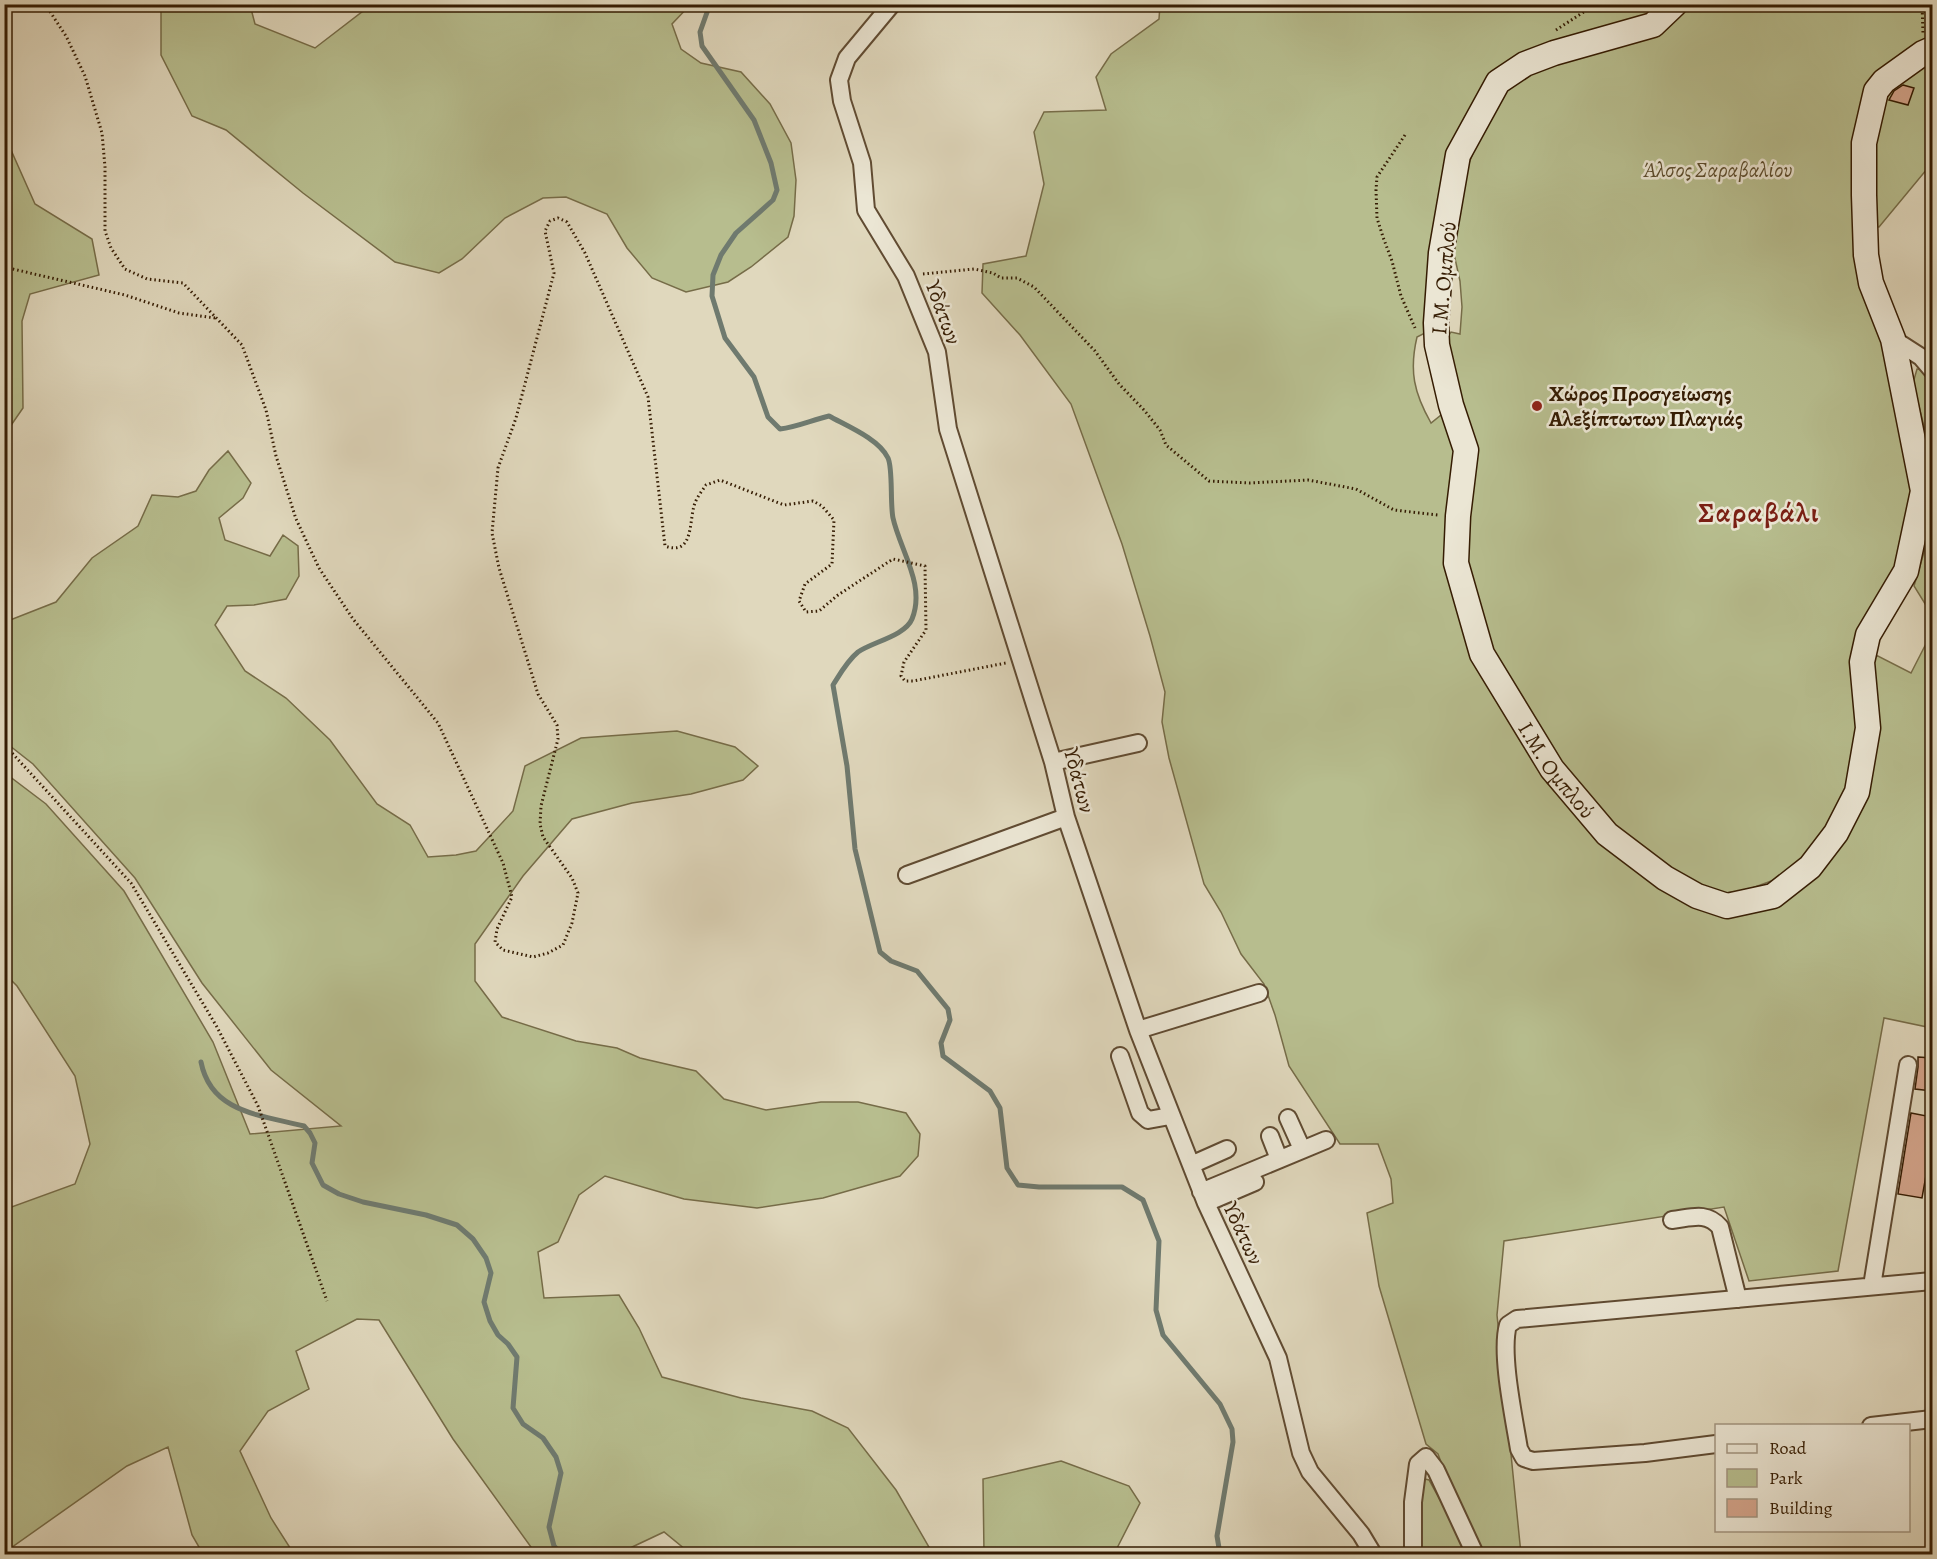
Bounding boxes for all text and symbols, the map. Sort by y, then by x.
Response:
park label: Άλσος Σαραβαλίου [1641,155,1793,185]
street label: Ι.Μ. Ομπλού [1424,220,1464,336]
street label: Υδάτων [917,275,969,349]
place label: Χώρος Προσγείωσης Αλεξίπτωτων Πλαγιάς [1548,379,1743,434]
marker: Χώρος Προσγείωσης Αλεξίπτωτων Πλαγιάς [1530,399,1544,413]
district label: Σαραβάλι [1698,494,1820,532]
street label: Ι.Μ. Ομπλού [1511,716,1602,825]
street label: Υδάτων [1056,743,1102,816]
street label: Υδάτων [1215,1196,1271,1270]
legend [1715,1424,1910,1532]
text: Road [1769,1436,1807,1460]
text: Park [1769,1466,1803,1490]
text: Building [1769,1496,1833,1520]

